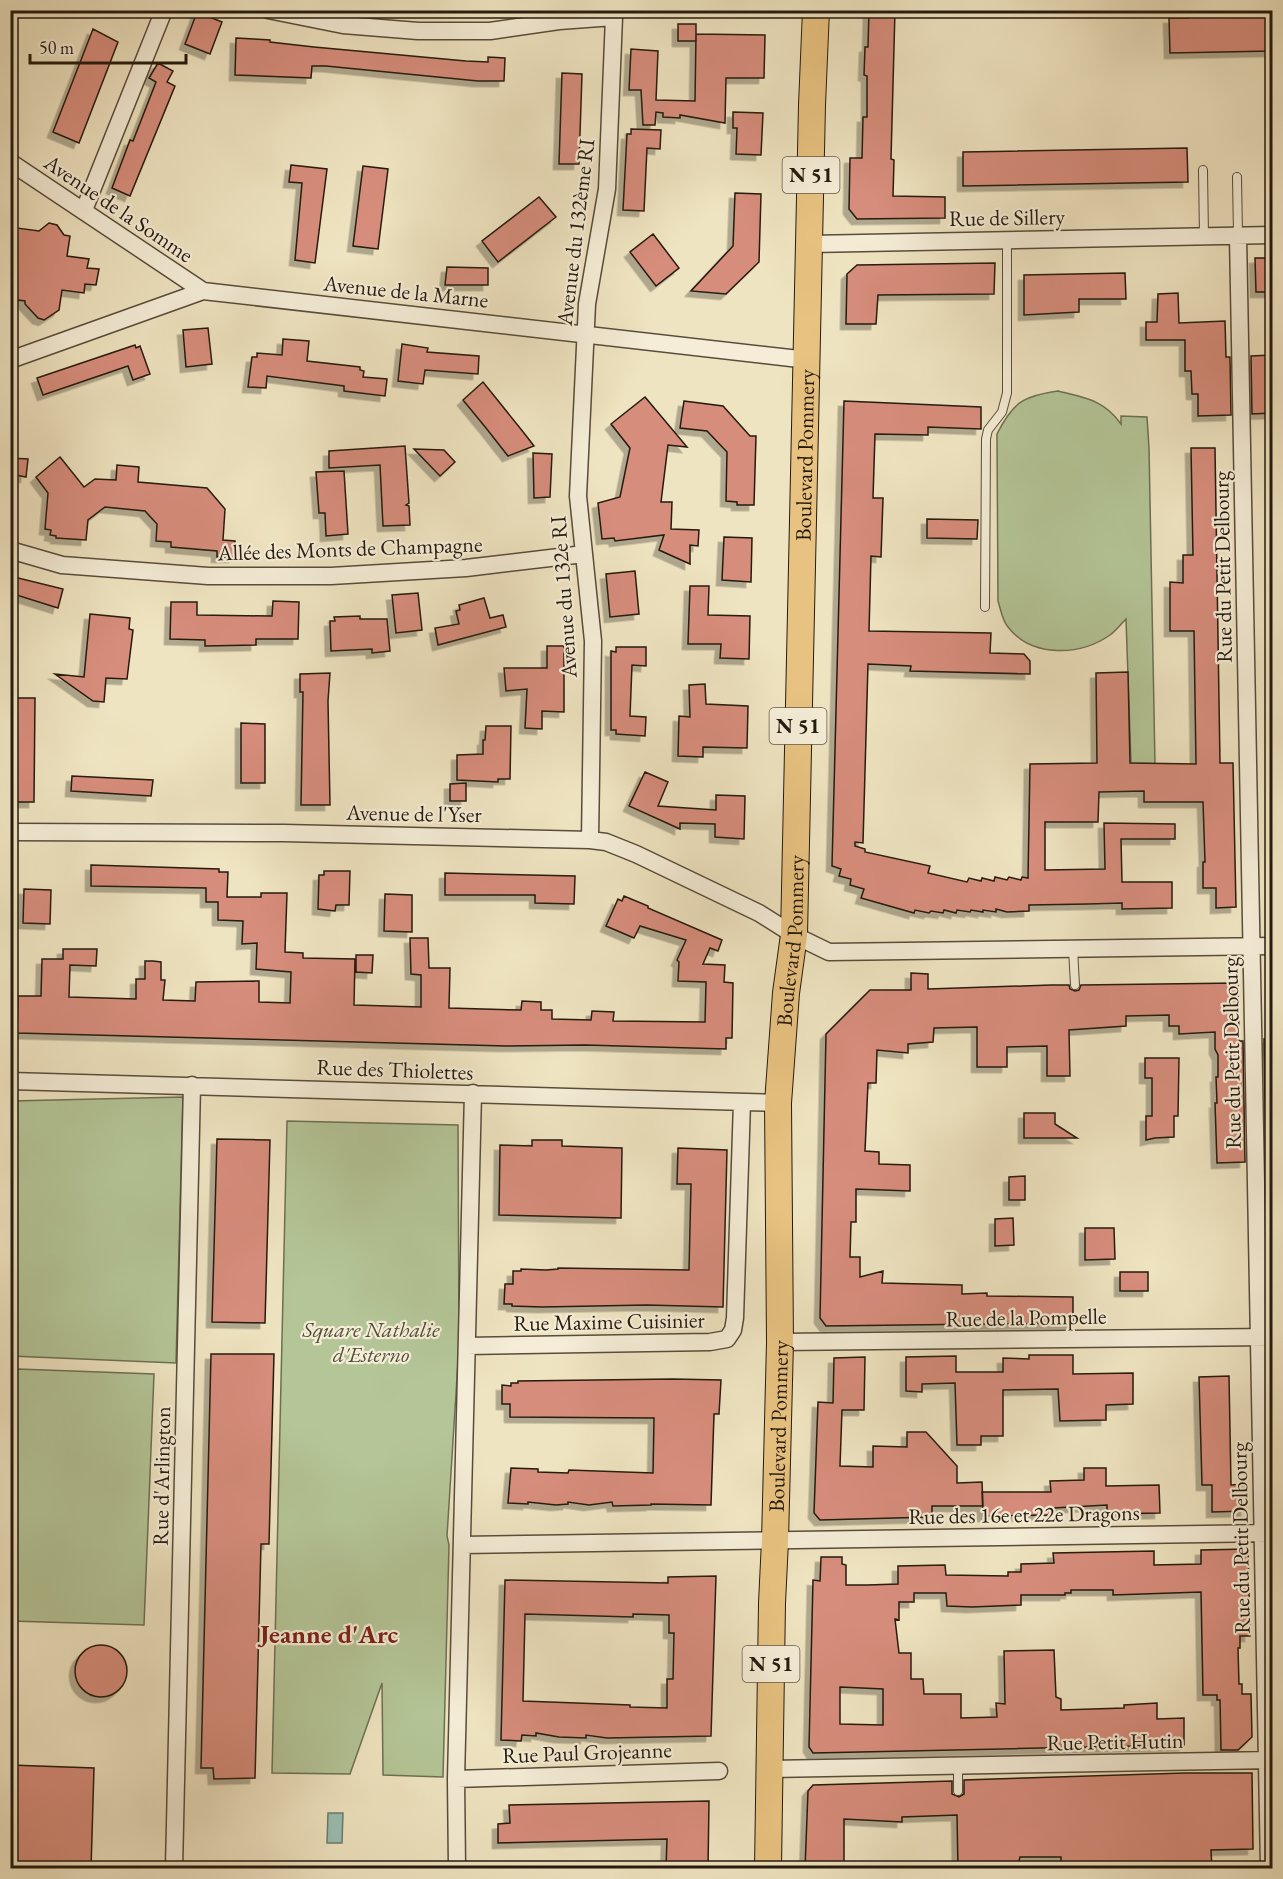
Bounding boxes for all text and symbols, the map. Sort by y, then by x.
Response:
scale bar [30,27,186,65]
text: 50 m [39,36,74,59]
street label: Avenue du 132ème RI [550,136,601,328]
street label: Avenue de la Somme [38,147,199,269]
road number: N 51 [782,157,840,193]
street label: Rue de Sillery [949,202,1066,233]
street label: Avenue de la Marne [321,268,490,315]
street label: Boulevard Pommery [789,368,821,541]
street label: Rue du Petit Delbourg [1206,470,1239,663]
street label: Avenue du 132e RI [543,514,584,680]
street label: Allée des Monts de Champagne [216,529,483,568]
road number: N 51 [770,708,826,744]
street label: Avenue de l'Yser [345,798,483,829]
street label: Boulevard Pommery [770,854,811,1028]
street label: Rue du Petit Delbourg [1215,956,1248,1149]
street label: Rue des Thiolettes [316,1052,474,1087]
street label: Rue de la Pompelle [945,1302,1107,1333]
street label: Rue Maxime Cuisinier [513,1305,706,1338]
park label: Square Nathalie d'Esterno [301,1315,440,1369]
street label: Boulevard Pommery [762,1339,795,1513]
street label: Rue d'Arlington [146,1406,177,1546]
street label: Rue du Petit Delbourg [1224,1441,1257,1634]
street label: Rue des 16e et 22e Dragons [908,1498,1140,1531]
district label: Jeanne d'Arc [257,1617,398,1651]
road number: N 51 [742,1646,800,1682]
street label: Rue Petit Hutin [1046,1726,1184,1757]
street label: Rue Paul Grojeanne [502,1735,673,1770]

